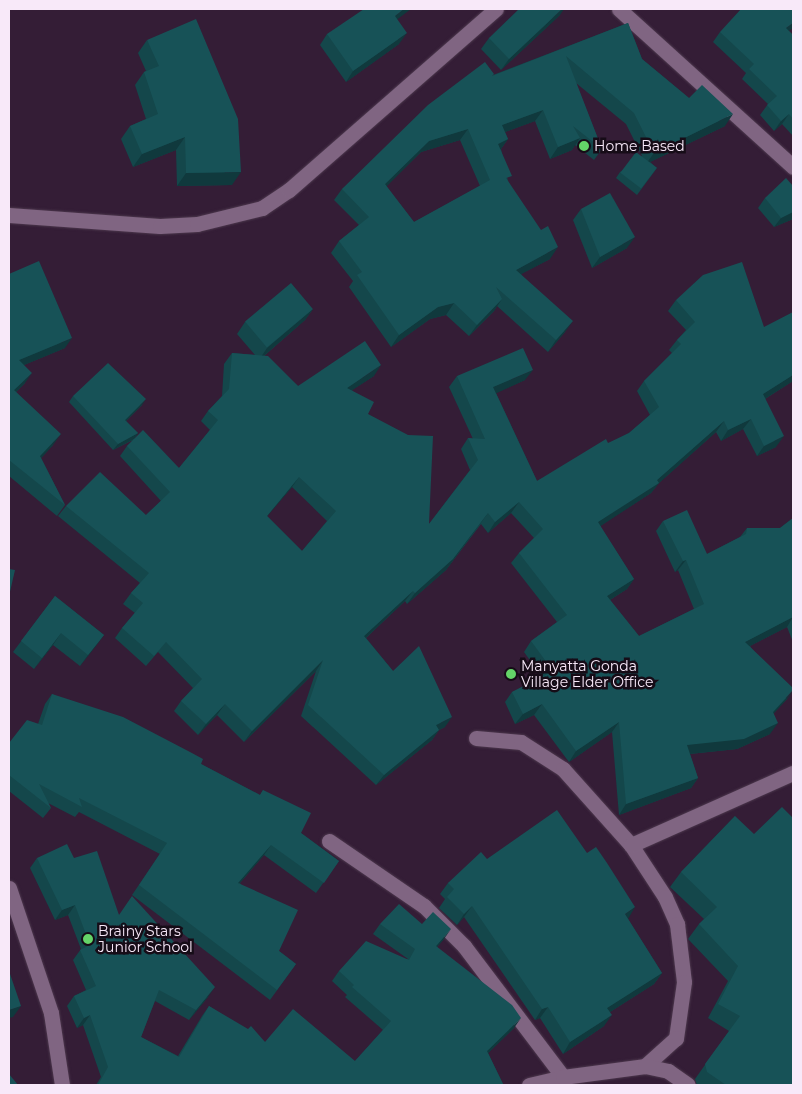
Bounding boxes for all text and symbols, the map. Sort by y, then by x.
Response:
place label: Home Based [594,138,685,154]
marker: Home Based [578,140,590,152]
place label: Manyatta Gonda Village Elder Office [521,658,653,690]
marker: Manyatta Gonda Village Elder Office [505,668,517,680]
place label: Brainy Stars Junior School [98,923,193,956]
marker: Brainy Stars Junior School [82,933,94,945]

